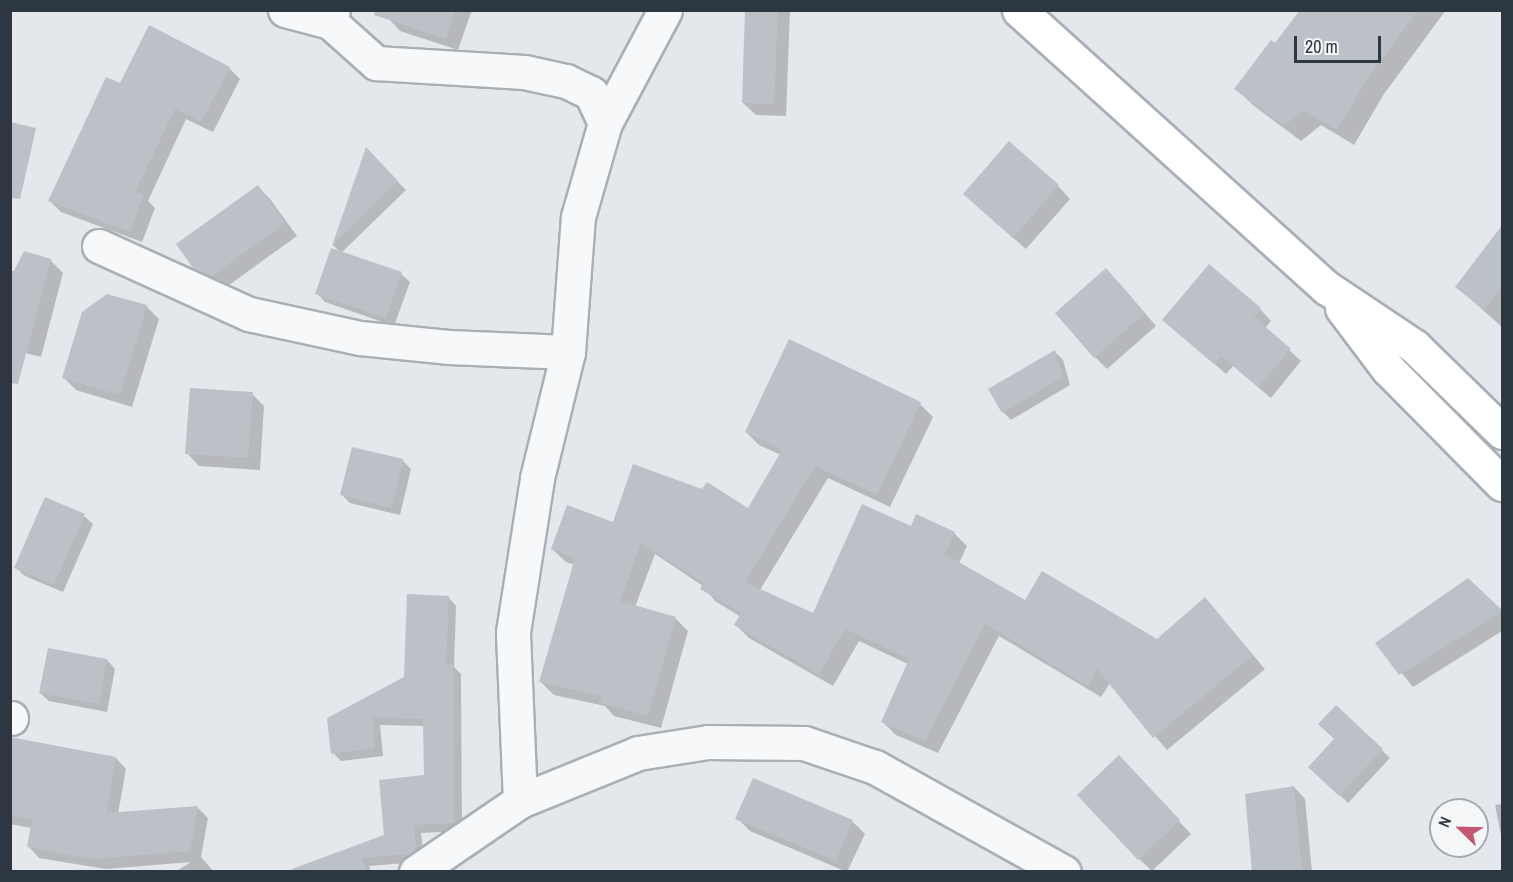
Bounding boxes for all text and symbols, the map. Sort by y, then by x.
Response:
scale bar [1297,24,1384,62]
text: 20 m [1305,34,1338,59]
north arrow [1429,798,1489,858]
text: N [1432,813,1456,830]

